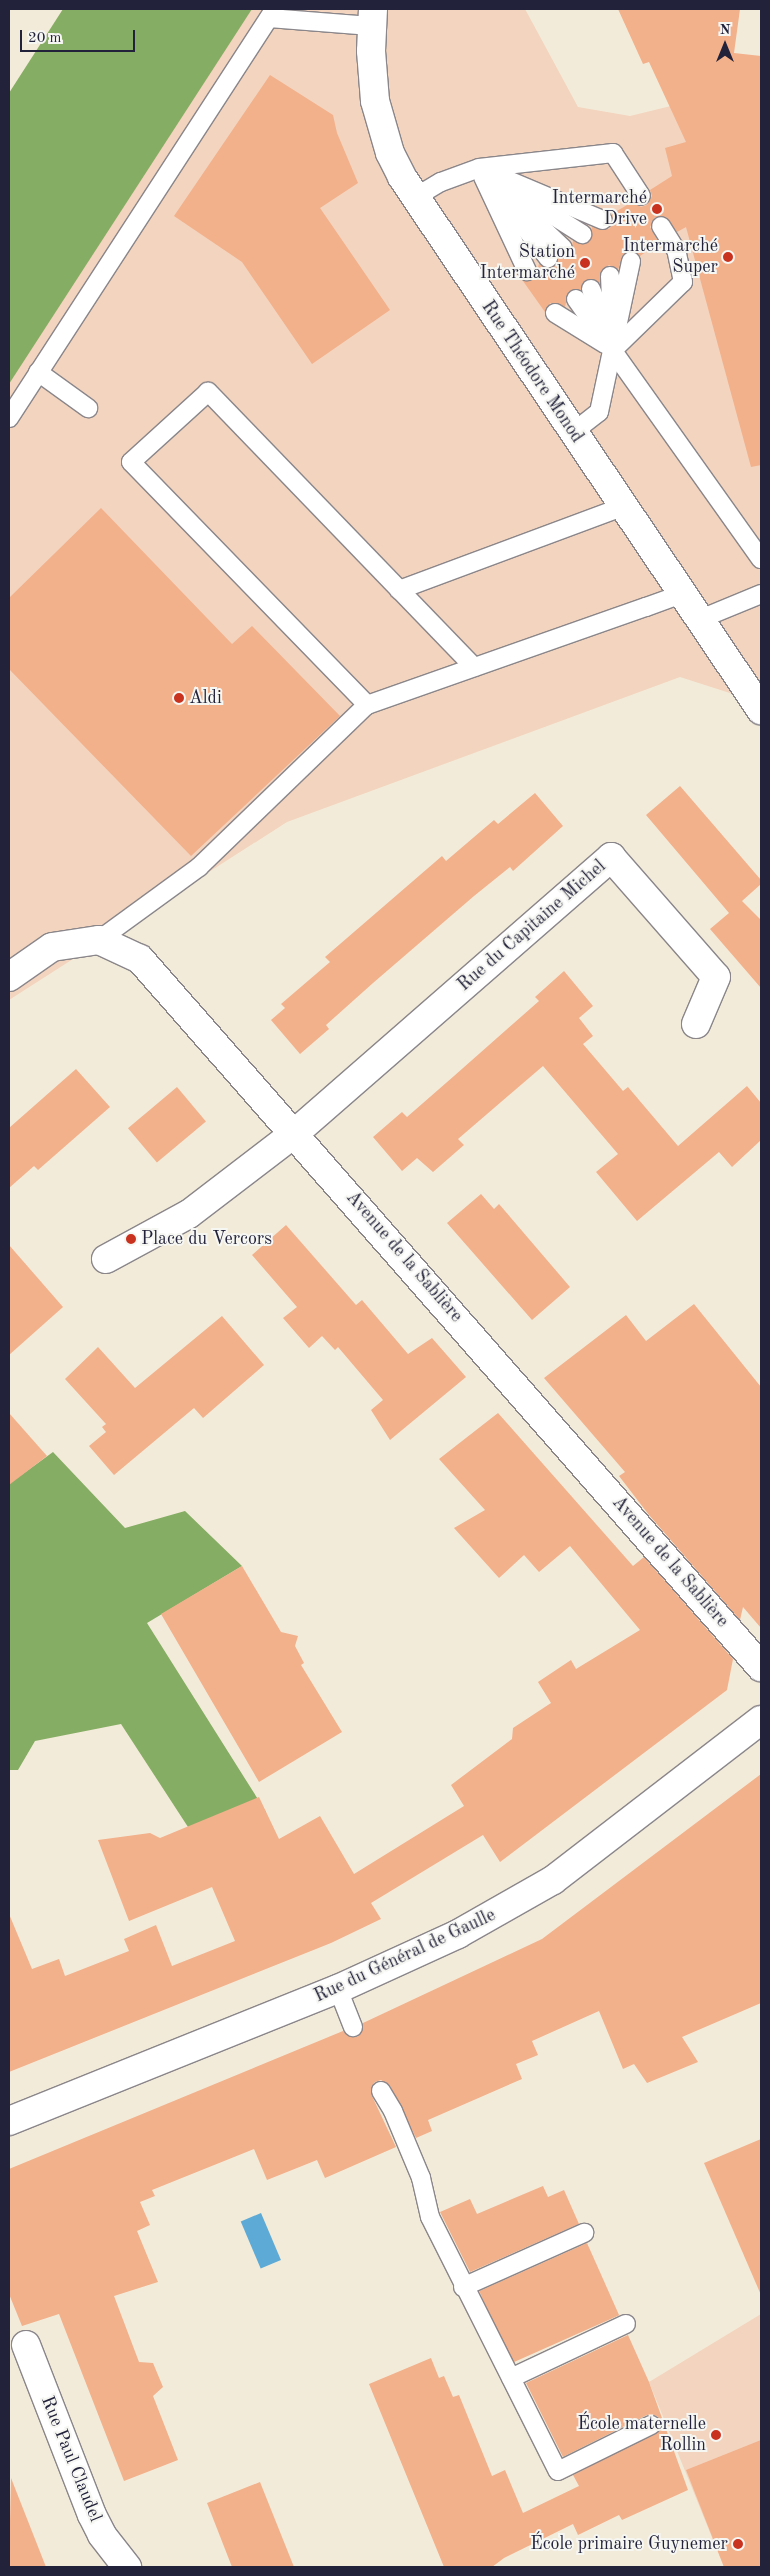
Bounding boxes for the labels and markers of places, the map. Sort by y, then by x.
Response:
place label: Intermarché Drive [552,188,647,230]
marker: Intermarché Drive [651,203,663,215]
place label: Intermarché Super [623,236,718,278]
place label: Station Intermarché [480,242,575,284]
marker: Intermarché Super [722,251,734,263]
marker: Station Intermarché [579,257,591,269]
place label: Aldi [189,687,222,709]
marker: Aldi [173,692,185,704]
place label: Place du Vercors [141,1228,272,1250]
marker: Place du Vercors [125,1233,137,1245]
place label: École maternelle Rollin [577,2414,706,2456]
marker: École maternelle Rollin [710,2429,722,2441]
place label: École primaire Guynemer [530,2533,728,2555]
marker: École primaire Guynemer [732,2538,744,2550]

